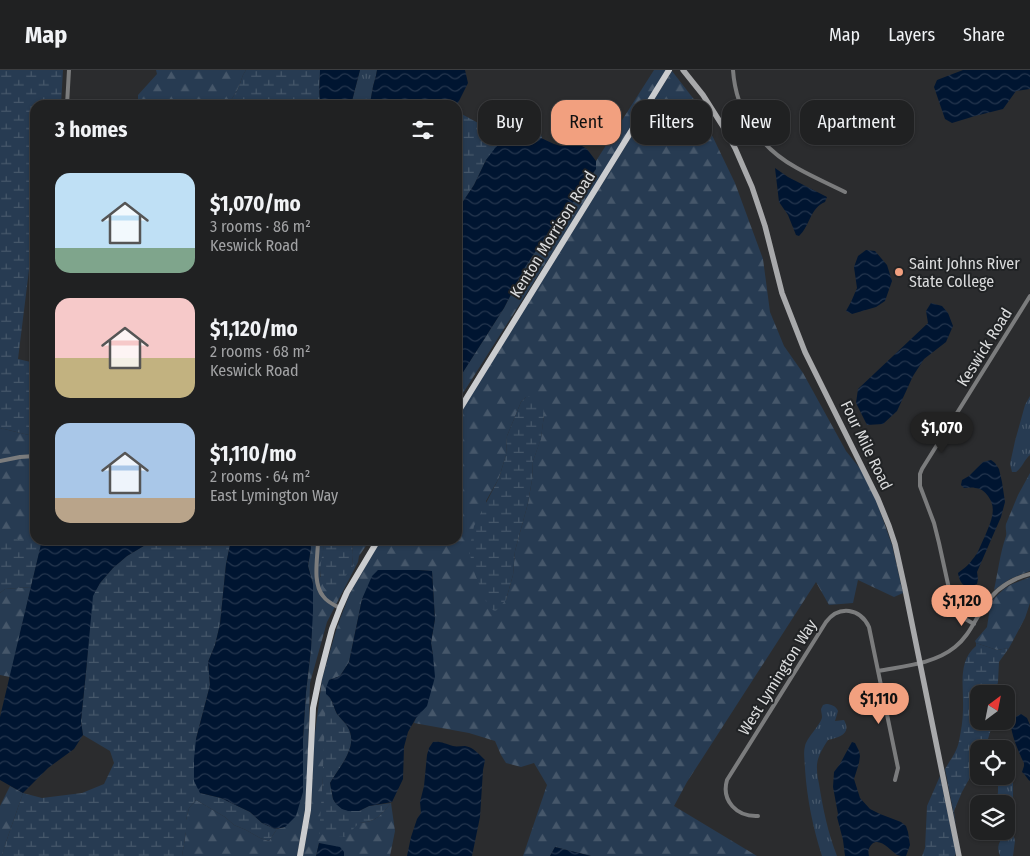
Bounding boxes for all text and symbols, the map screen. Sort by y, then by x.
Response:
text: Map [25,21,67,49]
text: Map [829,24,860,46]
text: Layers [888,24,935,46]
text: Share [963,24,1005,46]
chip: Buy [478,100,541,145]
chip: Rent [551,100,621,145]
chip: Filters [631,100,712,145]
chip: New [722,100,790,145]
chip: Apartment [800,100,914,145]
icon: filters [409,116,437,144]
text: 3 homes [55,117,127,143]
street label: Kenton Morrison Road [506,167,599,301]
text: $1,070/mo [210,191,301,217]
icon: home [95,193,155,253]
text: 3 rooms · 86 m² [210,217,311,236]
text: Keswick Road [210,236,299,255]
place label: Saint Johns River State College [909,254,1020,291]
marker: Saint Johns River State College [893,266,905,278]
street label: Keswick Road [953,305,1016,390]
text: $1,120/mo [210,316,298,342]
icon: home [95,318,155,378]
text: 2 rooms · 68 m² [210,342,311,361]
text: Keswick Road [210,361,299,380]
street label: Four Mile Road [837,397,896,493]
pin: $1,070 [901,412,983,454]
text: $1,070 [921,418,963,437]
text: $1,110/mo [210,441,297,467]
icon: home [95,443,155,503]
text: 2 rooms · 64 m² [210,467,310,486]
text: East Lymington Way [210,486,338,505]
pin: $1,120 [921,584,1003,627]
text: $1,120 [942,591,982,610]
street label: West Lymington Way [734,615,821,739]
pin: $1,110 [838,682,920,725]
north arrow [970,685,1015,730]
map controls [970,685,1015,840]
text: $1,110 [860,689,898,708]
button: locate [970,740,1015,785]
button: layers [970,795,1015,840]

